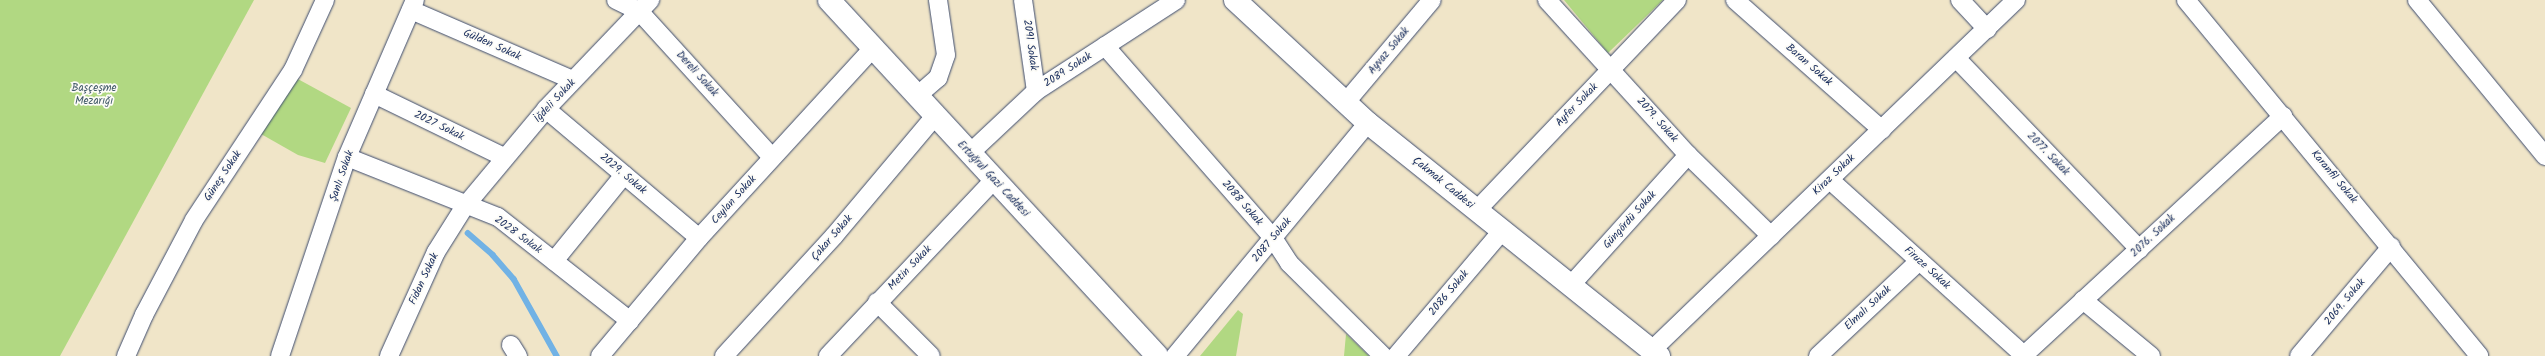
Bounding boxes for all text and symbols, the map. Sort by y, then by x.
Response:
street label: 2091 Sokak [1020,19,1040,71]
street label: Ayvaz Sokak [1366,25,1412,77]
street label: Gülden Sokak [461,26,523,64]
street label: Baran Sokak [1783,41,1835,89]
street label: Dereli Sokak [673,49,721,99]
street label: 2089 Sokak [1042,50,1094,90]
street label: İğdeli Sokak [531,76,579,126]
street label: Ayfer Sokak [1553,81,1601,129]
park label: Başçeşme Mezarığı [71,82,117,108]
street label: 2079. Sokak [1633,95,1681,145]
street label: 2027 Sokak [412,108,466,144]
street label: 2077. Sokak [2024,130,2072,178]
street label: Ertuğrul Gazi Caddesi [954,138,1032,220]
street label: Güneş Sokak [201,148,245,204]
street label: Karanfil Sokak [2308,148,2360,206]
street label: Şanlı Sokak [327,149,357,203]
street label: 2029. Sokak [597,151,649,197]
street label: Kiraz Sokak [1810,152,1858,198]
street label: Çakmak Caddesi [1410,154,1476,212]
street label: Ceylan Sokak [709,173,759,227]
street label: 2088 Sokak [1219,178,1265,228]
street label: Güngördü Sokak [1601,188,1659,252]
street label: Çakar Sokak [808,212,856,264]
street label: 2076. Sokak [2128,212,2178,260]
street label: 2028 Sokak [492,213,544,257]
street label: 2087 Sokak [1249,215,1295,265]
street label: Metin Sokak [885,243,935,293]
street label: Firuze Sokak [1901,244,1953,292]
street label: Fidan Sokak [406,251,442,307]
street label: 2086 Sokak [1426,268,1472,318]
street label: 2069. Sokak [2322,276,2368,328]
street label: Elmalı Sokak [1842,283,1894,333]

